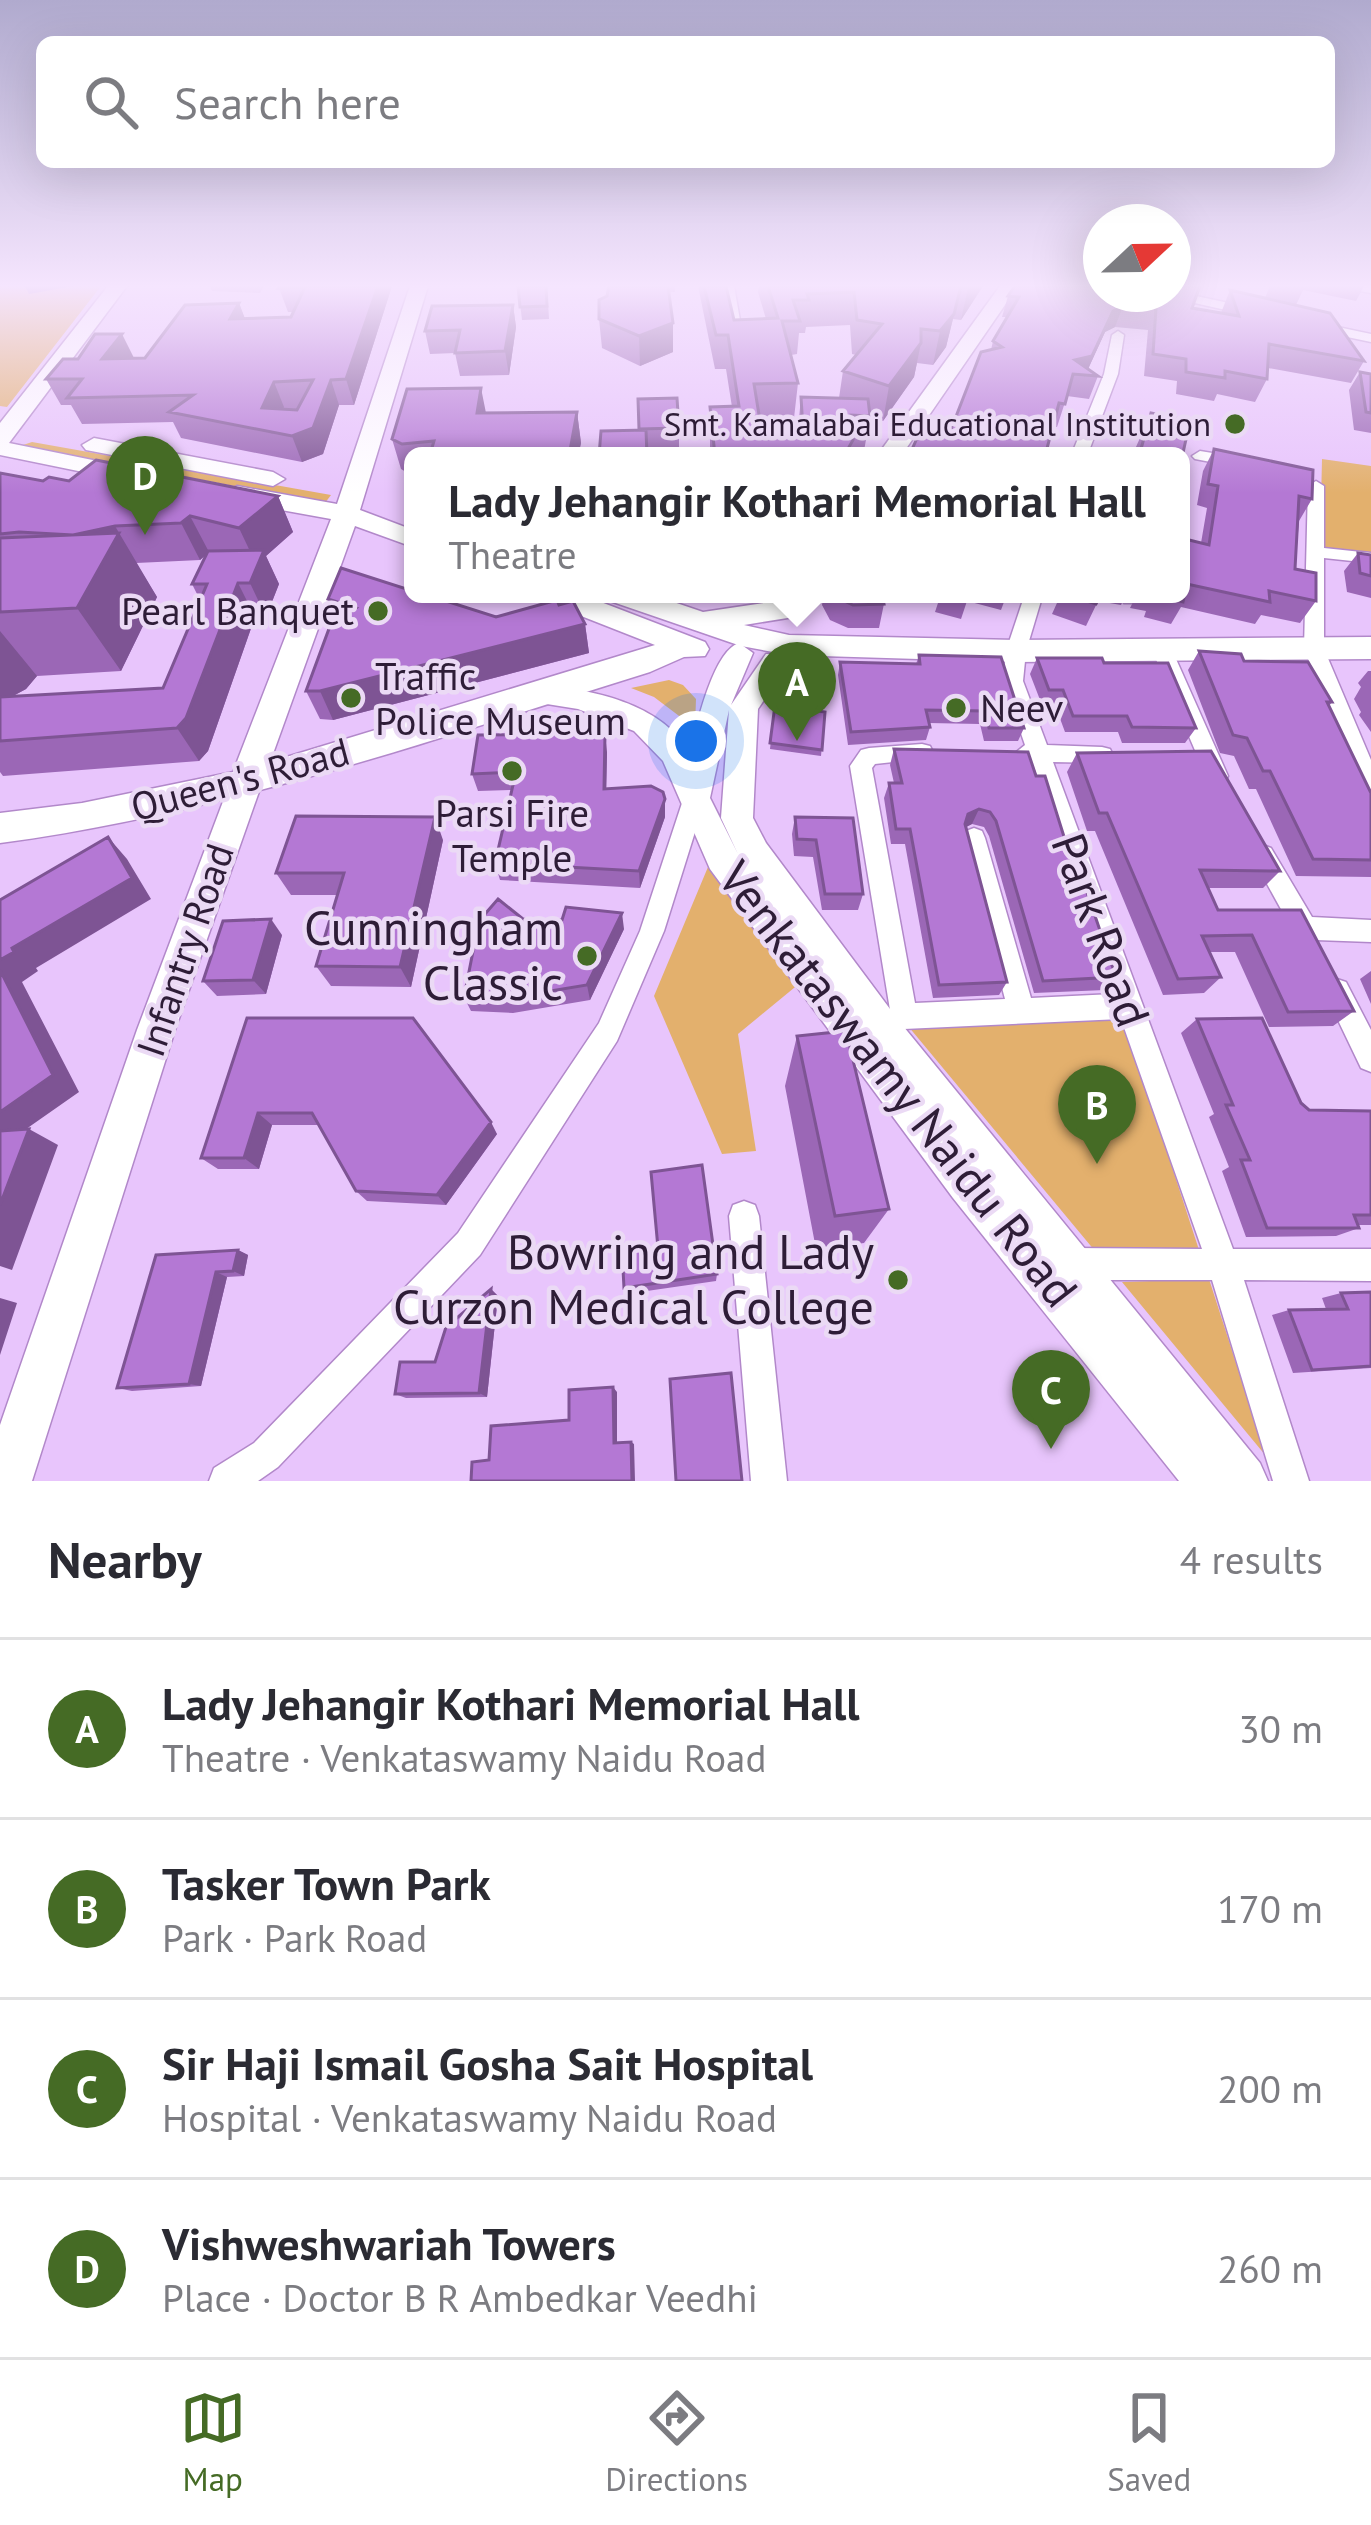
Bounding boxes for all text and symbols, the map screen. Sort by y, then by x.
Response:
search box [36,36,1335,168]
icon: search [78,69,144,135]
text: Search here [174,73,401,131]
north arrow [1083,204,1191,312]
place label: Smt. Kamalabai Educational Institution [664,402,1211,445]
marker: Smt. Kamalabai Educational Institution [1222,411,1248,437]
pin: D [106,436,184,535]
popup [404,447,1190,603]
text: Lady Jehangir Kothari Memorial Hall [448,471,1146,529]
text: Theatre [448,529,577,580]
place label: Pearl Banquet [121,585,354,636]
marker: Pearl Banquet [365,598,391,624]
pin: A [758,642,836,741]
place label: Traffic Police Museum [375,650,626,746]
place label: Neev [980,682,1064,733]
marker: Traffic Police Museum [338,685,364,711]
marker: Neev [943,695,969,721]
your location [666,711,726,771]
street label: Queen's Road [125,725,355,832]
marker: Parsi Fire Temple [499,758,525,784]
place label: Parsi Fire Temple [435,787,589,883]
street label: Park Road [1038,824,1165,1035]
street label: Infantry Road [124,837,245,1063]
street label: Venkataswamy Naidu Road [705,847,1092,1319]
place label: Cunningham Classic [304,896,563,1013]
marker: Cunningham Classic [574,943,600,969]
pin: B [1058,1065,1136,1164]
place label: Bowring and Lady Curzon Medical College [393,1220,874,1337]
marker: Bowring and Lady Curzon Medical College [885,1267,911,1293]
pin: C [1012,1350,1090,1449]
text: Nearby [48,1526,202,1592]
text: 4 results [1180,1534,1323,1585]
text: Lady Jehangir Kothari Memorial Hall [162,1674,860,1732]
text: A [75,1703,99,1754]
text: 30 m [1238,1703,1323,1754]
text: Theatre · Venkataswamy Naidu Road [162,1732,766,1783]
text: Tasker Town Park [162,1854,491,1912]
text: B [75,1883,99,1934]
text: 170 m [1217,1883,1323,1934]
text: Park · Park Road [162,1912,427,1963]
text: Sir Haji Ismail Gosha Sait Hospital [162,2034,813,2092]
text: C [76,2063,98,2114]
text: 200 m [1217,2063,1323,2114]
text: Hospital · Venkataswamy Naidu Road [162,2092,777,2143]
text: Vishweshwariah Towers [162,2214,616,2272]
text: D [74,2243,100,2294]
text: 260 m [1217,2243,1323,2294]
text: Place · Doctor B R Ambedkar Veedhi [162,2272,758,2323]
tab: Map [180,2385,246,2500]
tab: Directions [605,2385,748,2500]
tab: Saved [1107,2385,1191,2500]

